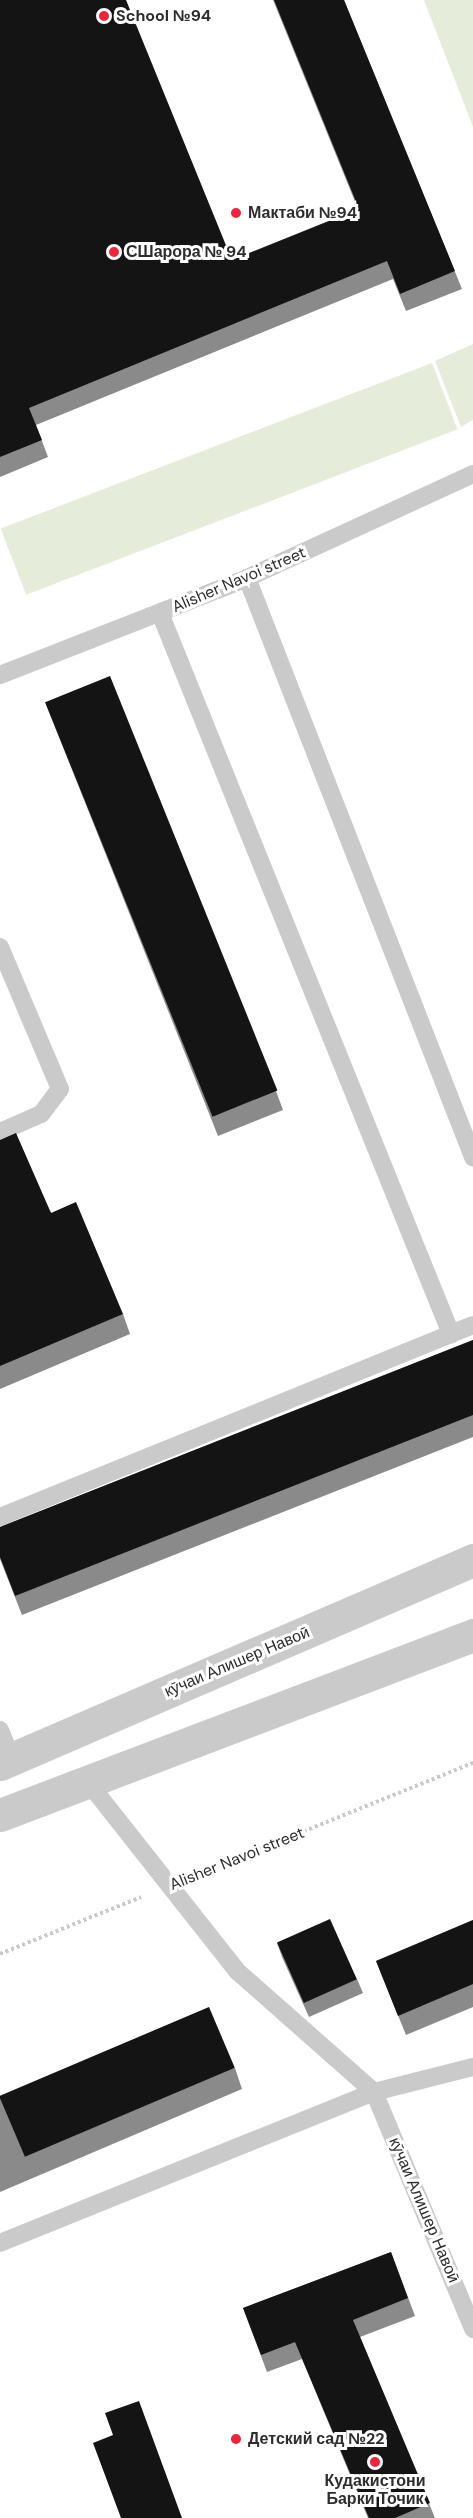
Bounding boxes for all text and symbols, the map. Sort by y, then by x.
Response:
place label: School №94 [116,6,211,26]
marker: School №94 [97,9,111,23]
place label: Мактаби №94 [248,203,357,223]
marker: Мактаби №94 [229,206,243,220]
place label: СШарора № 94 [126,242,247,262]
marker: СШарора № 94 [107,245,121,259]
street label: Alisher Navoi street [169,543,309,617]
street label: кӯчаи Алишер Навоӣ [162,1623,312,1701]
street label: Alisher Navoi street [167,1823,307,1895]
street label: кӯчаи Алишер Навоӣ [385,2135,463,2285]
place label: Детский сад №22 [248,2429,384,2449]
marker: Детский сад №22 [229,2432,243,2446]
marker: Кудакистони Барки Точик [368,2455,382,2469]
place label: Кудакистони Барки Точик [325,2471,425,2509]

